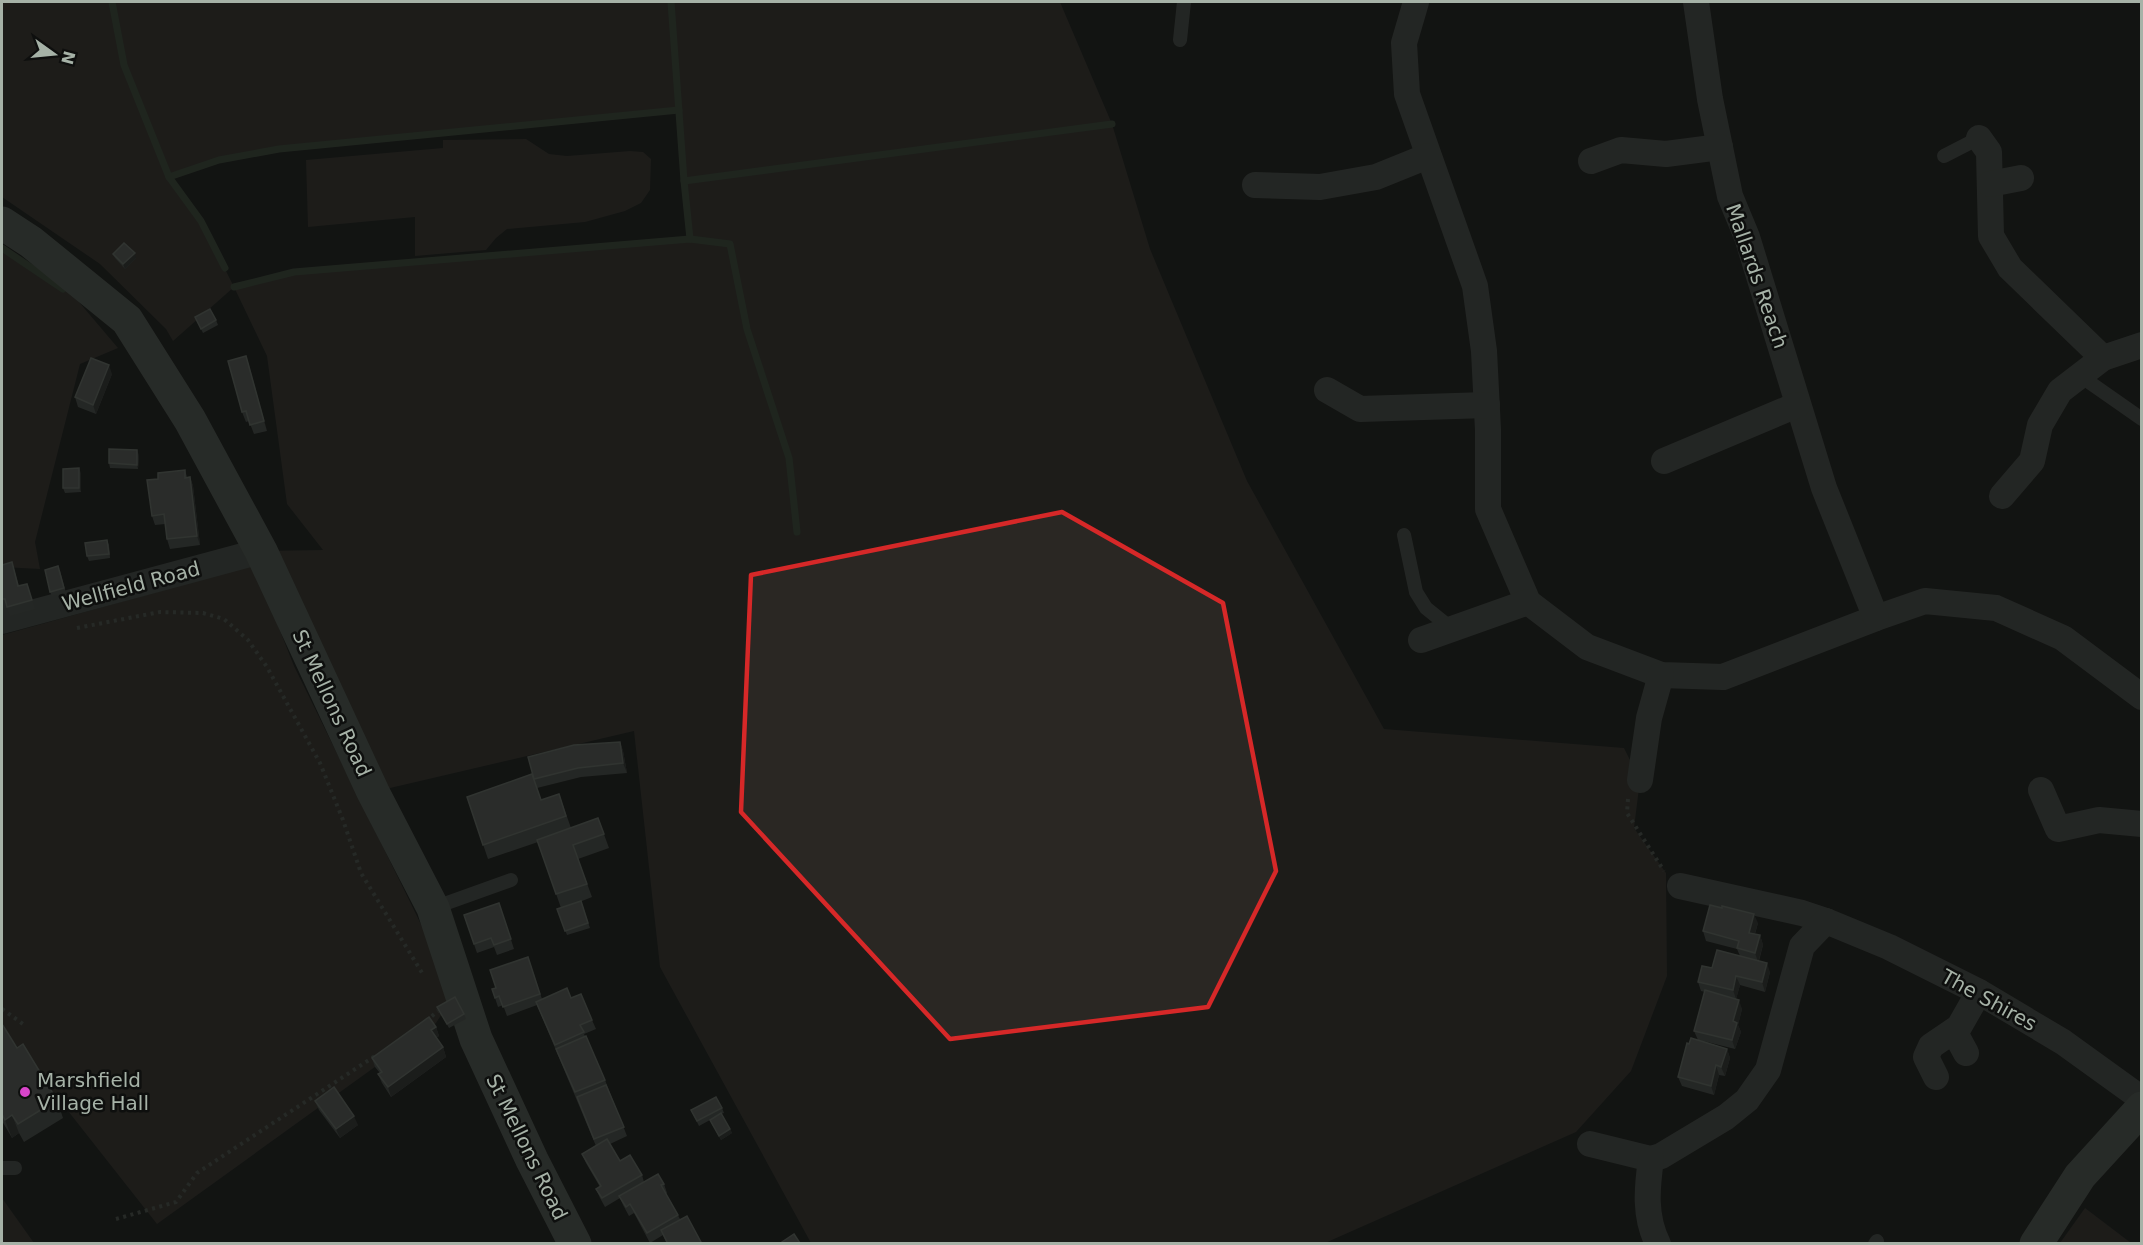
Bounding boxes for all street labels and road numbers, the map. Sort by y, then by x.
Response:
street label: Mallards Reach [1721,200,1793,352]
street label: Wellfield Road [59,556,203,616]
street label: St Mellons Road [287,626,377,780]
street label: The Shires [1936,964,2041,1036]
street label: St Mellons Road [481,1070,573,1224]

